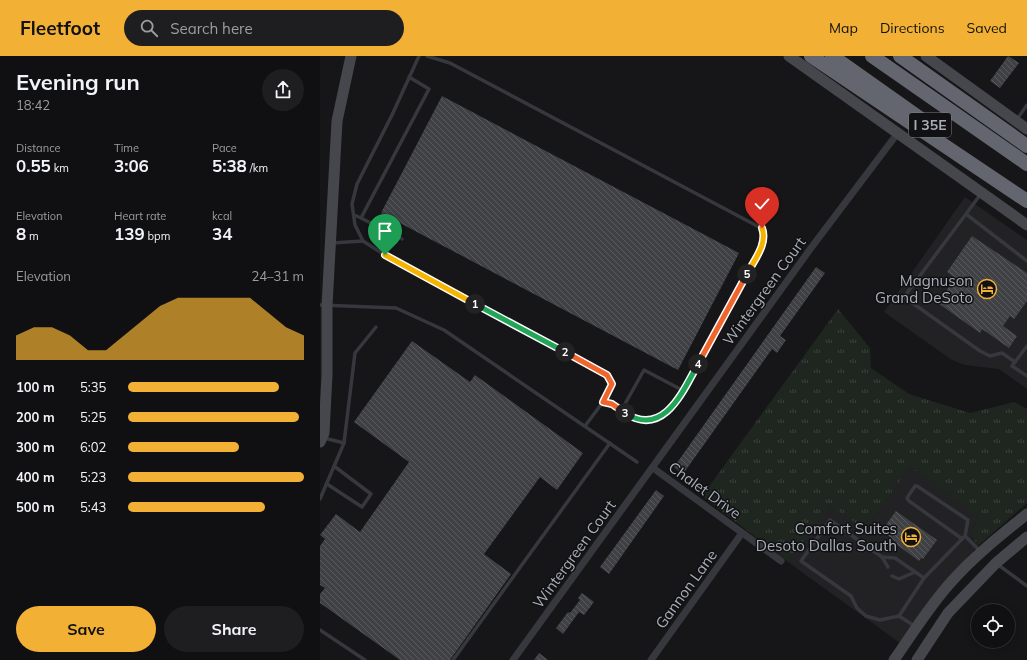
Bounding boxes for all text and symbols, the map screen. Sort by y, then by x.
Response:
search box [124,10,404,46]
text: Fleetfoot [20,16,100,40]
icon: search [138,17,160,39]
text: Search here [170,19,253,38]
text: Map [829,19,858,37]
text: Directions [880,19,945,37]
text: Saved [967,19,1007,37]
text: Evening run [16,68,140,96]
button: share [262,69,304,111]
text: 18:42 [16,97,50,113]
road number: I 35E [909,113,951,137]
text: Distance [16,141,60,155]
text: Time [114,141,139,155]
text: Pace [212,141,237,155]
text: 0.55 [16,155,51,176]
text: 3:06 [114,155,149,176]
text: 5:38 [212,155,247,176]
text: km [51,161,69,175]
text: /km [247,161,268,175]
pin [745,187,779,228]
icon: check [751,193,773,215]
text: Elevation [16,209,63,223]
text: Heart rate [114,209,166,223]
text: kcal [212,209,232,223]
pin [368,214,402,255]
icon: arrive [374,220,396,242]
text: 8 [16,223,26,244]
text: 139 [114,223,145,244]
text: 34 [212,223,232,244]
text: m [26,229,39,243]
text: bpm [145,229,170,243]
street label: Wintergreen Court [718,233,810,349]
pin: 5 [737,264,757,284]
text: 5 [744,267,750,281]
text: Elevation [16,268,71,284]
text: 24–31 m [251,268,304,284]
place label: Magnuson Grand DeSoto [875,271,973,307]
hotel icon: Magnuson Grand DeSoto [976,278,998,300]
pin: 1 [465,294,485,314]
text: 1 [472,297,478,311]
pin: 2 [555,342,575,362]
text: 2 [562,345,568,359]
pin: 4 [688,354,708,374]
text: 4 [695,357,701,371]
text: 100 m [16,379,55,395]
text: 5:35 [80,379,106,395]
pin: 3 [615,403,635,423]
text: 3 [622,406,628,420]
text: 200 m [16,409,55,425]
text: 5:25 [80,409,106,425]
text: 300 m [16,439,55,455]
text: 6:02 [80,439,106,455]
street label: Chalet Drive [665,457,745,523]
text: 400 m [16,469,55,485]
text: 5:23 [80,469,106,485]
street label: Wintergreen Court [528,496,620,612]
text: 500 m [16,499,55,515]
text: 5:43 [80,499,106,515]
place label: Comfort Suites Desoto Dallas South [756,519,897,555]
hotel icon: Comfort Suites Desoto Dallas South [900,526,922,548]
street label: Gannon Lane [651,546,721,632]
map controls [971,604,1015,648]
button: locate [971,604,1015,648]
button: Save [16,606,156,652]
button: Share [164,606,304,652]

